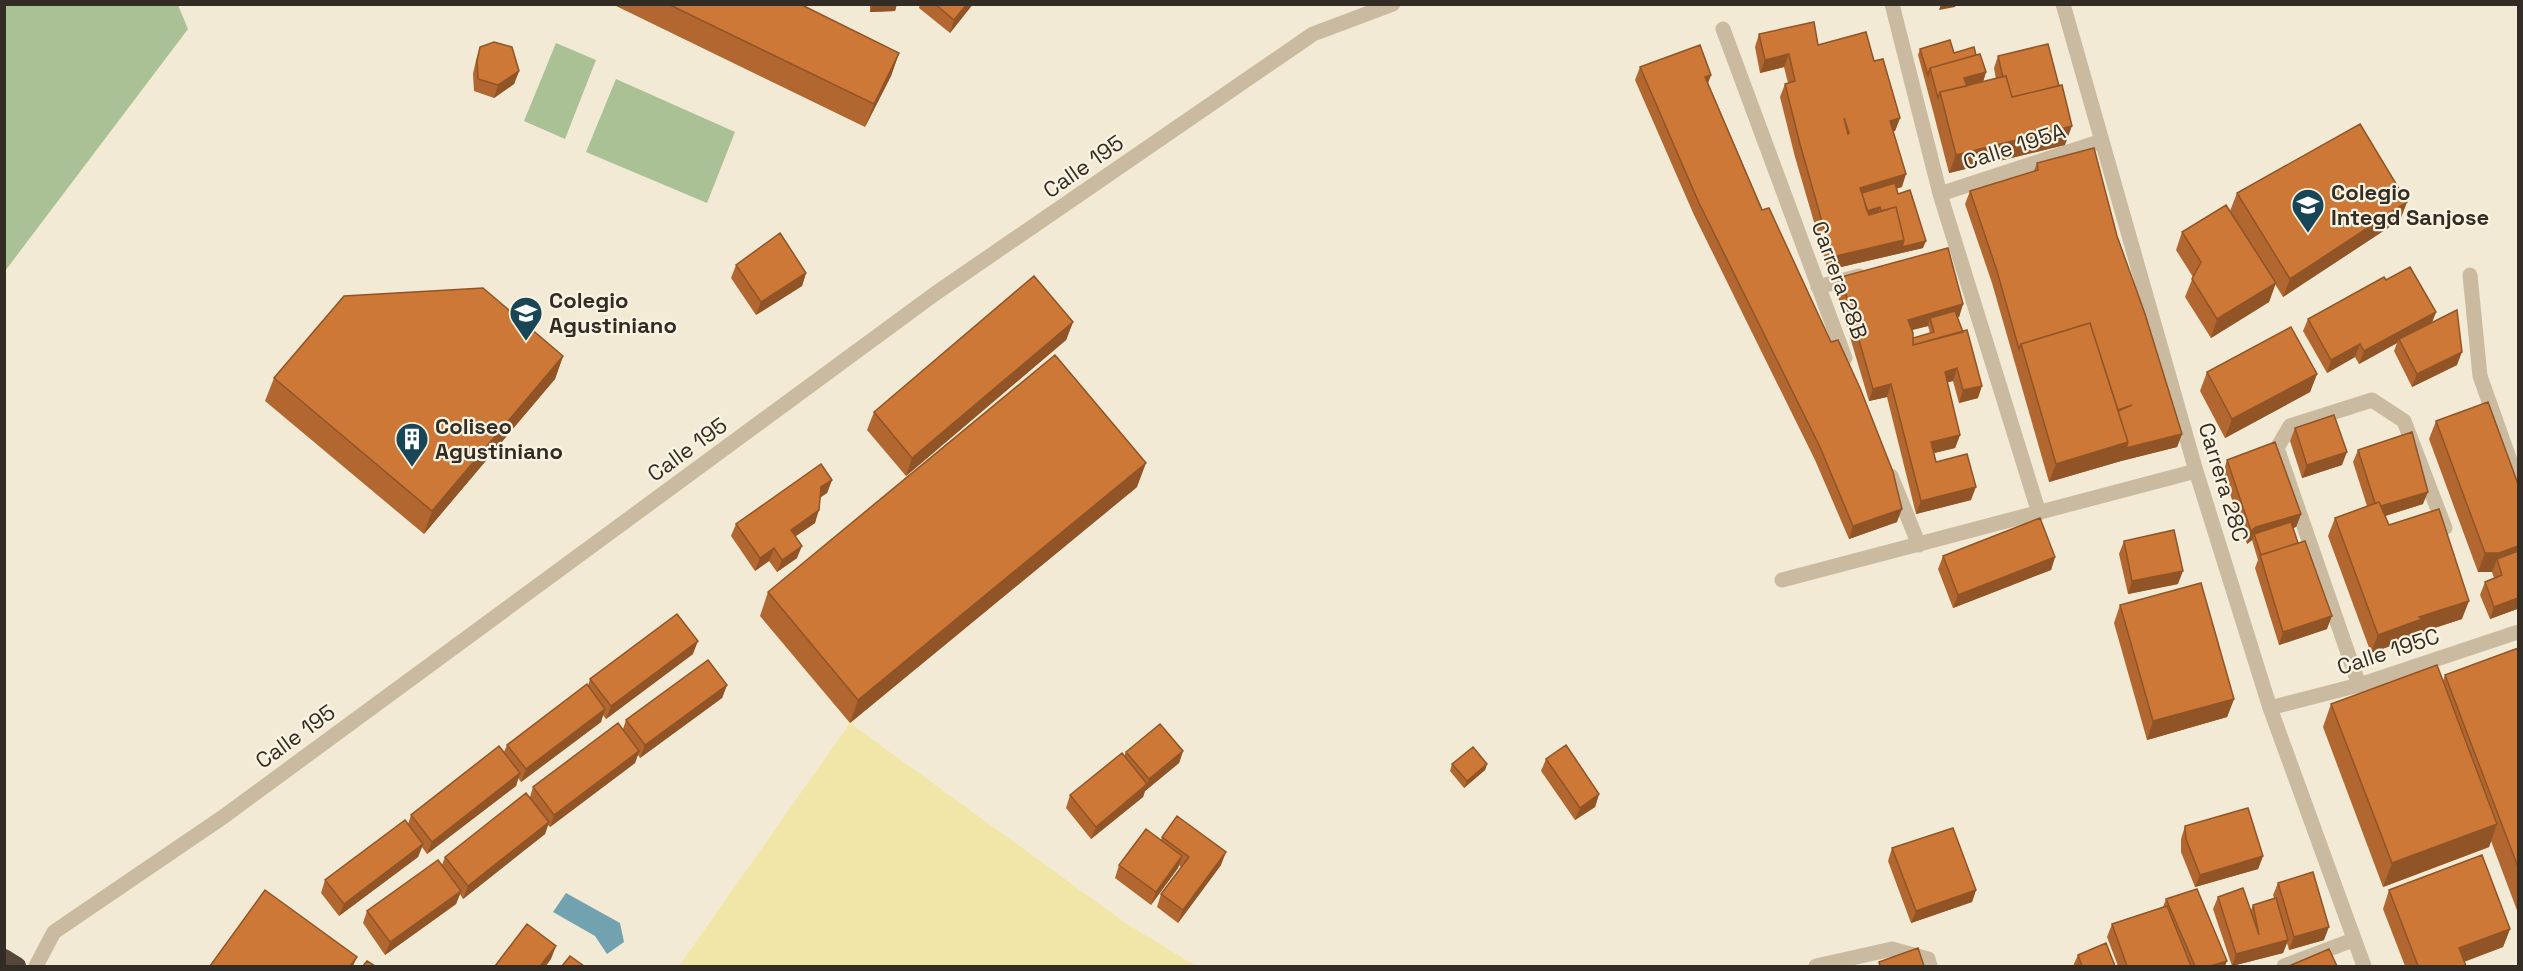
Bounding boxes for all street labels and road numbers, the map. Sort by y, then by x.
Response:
street label: Calle 195A [1959,116,2069,176]
street label: Calle 195 [1037,128,1129,204]
street label: Carrera 28B [1806,217,1874,343]
street label: Calle 195 [642,411,732,487]
street label: Carrera 28C [2193,419,2255,545]
street label: Calle 195C [2333,621,2443,681]
street label: Calle 195 [250,698,340,774]

